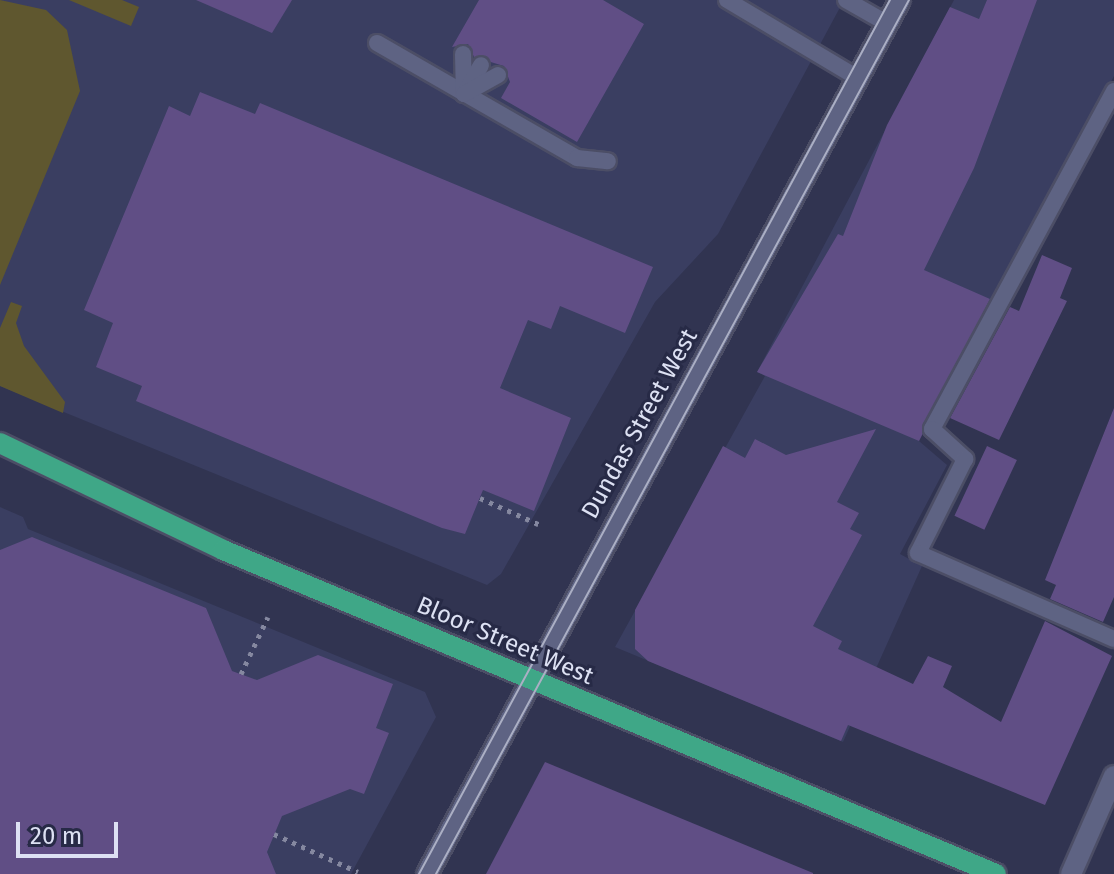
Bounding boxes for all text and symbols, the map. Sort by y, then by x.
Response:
street label: Dundas Street West [576,324,704,524]
street label: Bloor Street West [412,591,598,691]
scale bar [20,806,122,856]
text: 20 m [30,822,82,850]

